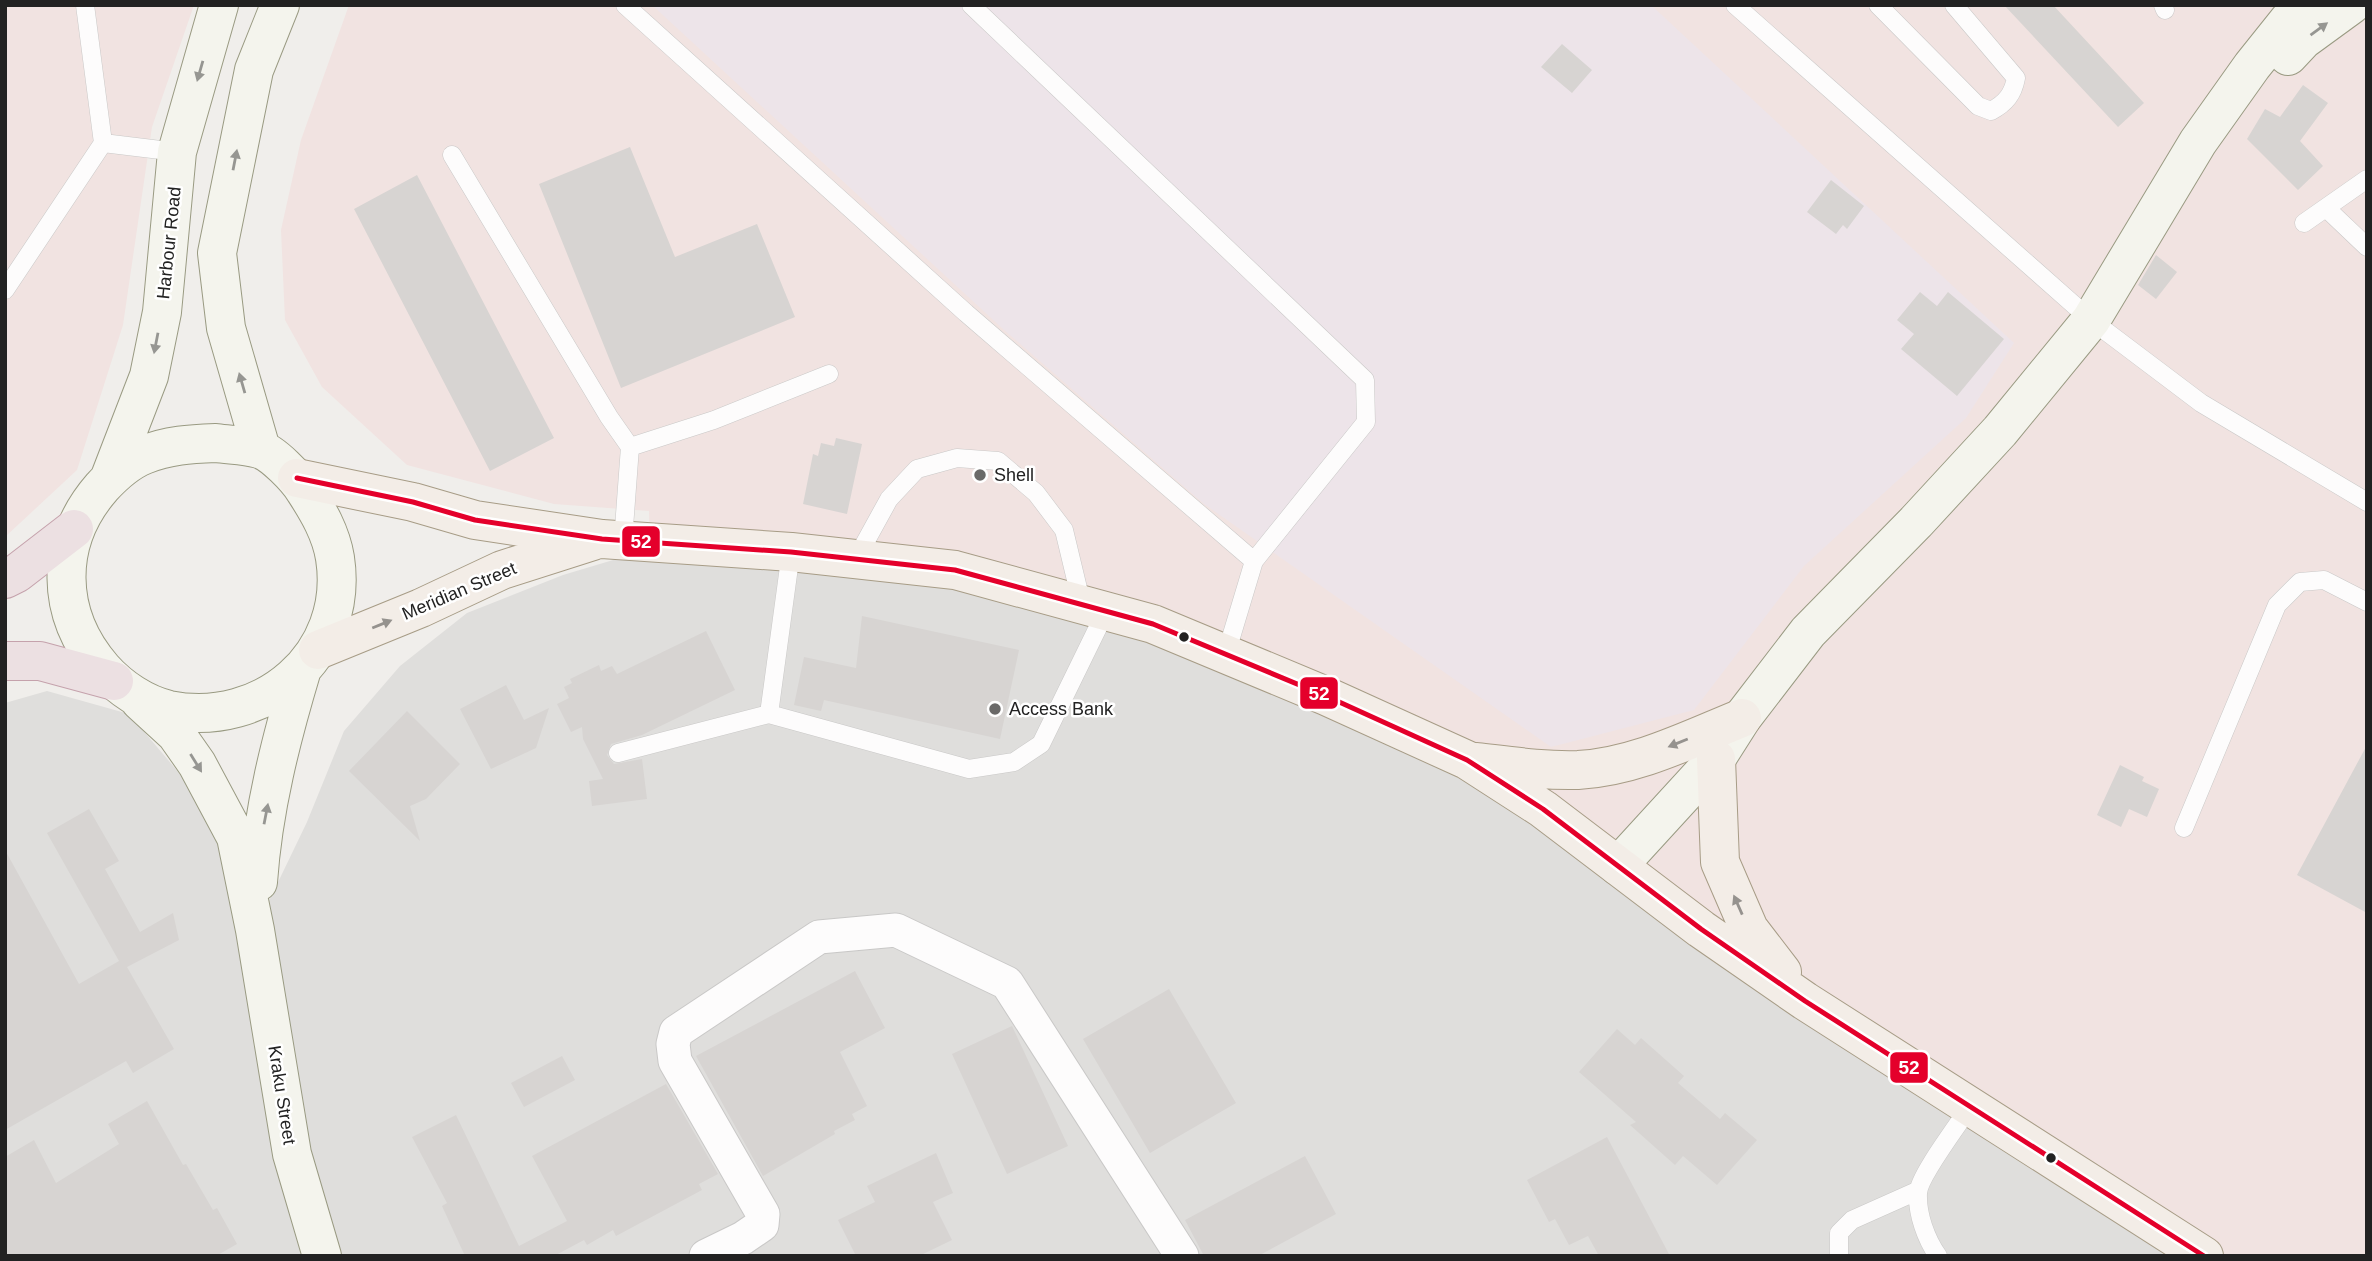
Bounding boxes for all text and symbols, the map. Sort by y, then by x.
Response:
one-way arrow [2310,22,2328,36]
one-way arrow [195,61,205,82]
one-way arrow [230,149,241,171]
street label: Harbour Road [153,186,185,300]
one-way arrow [150,332,161,354]
one-way arrow [236,373,246,394]
place label: Shell [994,465,1034,485]
marker: Shell [972,467,988,483]
line badge: 52 [621,525,661,558]
text: 52 [630,531,652,552]
street label: Meridian Street [399,558,519,624]
one-way arrow [371,619,392,630]
unlabelled marker [1177,630,1191,644]
line badge: 52 [1299,676,1339,710]
text: 52 [1308,683,1330,704]
place label: Access Bank [1009,699,1114,719]
marker: Access Bank [987,701,1003,717]
one-way arrow [1668,738,1689,749]
one-way arrow [189,754,202,773]
one-way arrow [260,803,271,825]
one-way arrow [1732,895,1744,915]
street label: Kraku Street [264,1044,300,1146]
line badge: 52 [1889,1051,1929,1084]
text: 52 [1898,1057,1920,1078]
unlabelled marker [2044,1151,2058,1165]

